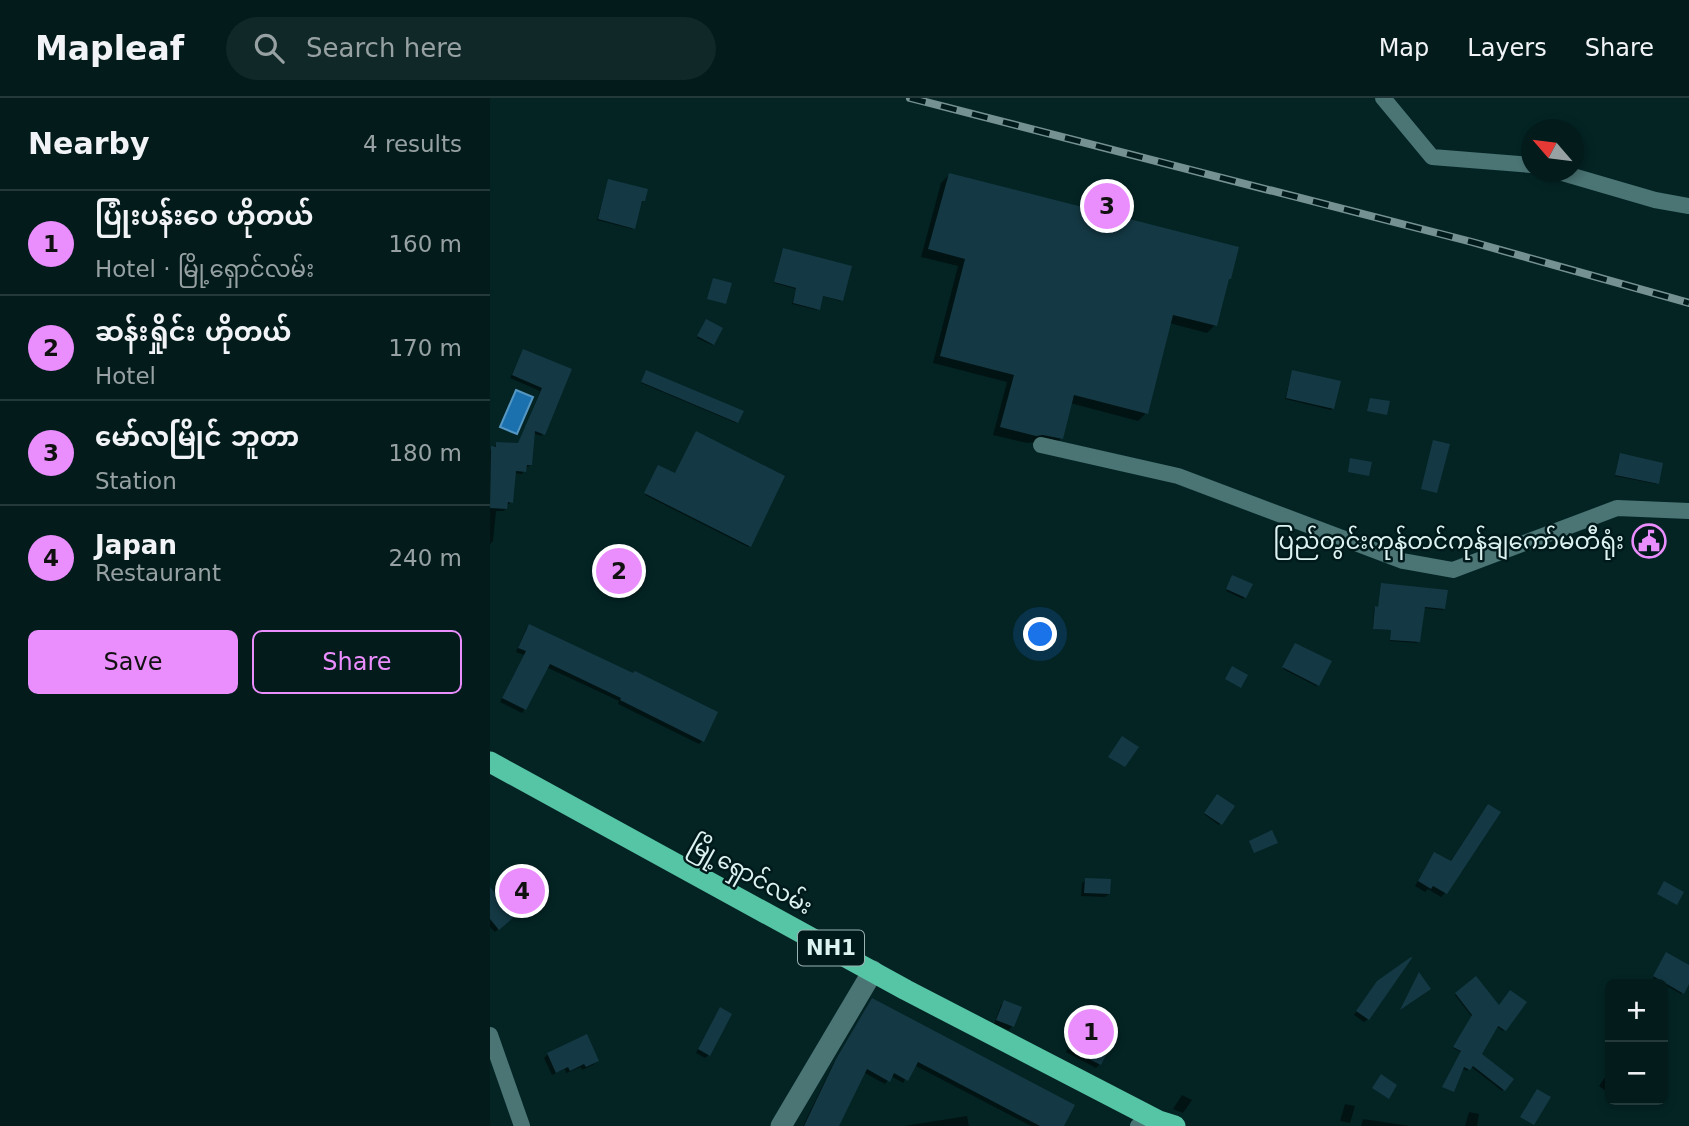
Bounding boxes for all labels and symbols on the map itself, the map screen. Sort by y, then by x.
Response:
north arrow [1521,119,1584,182]
pin: 3 [1084,180,1130,232]
public building icon: ပြည်တွင်းကုန်တင်ကုန်ချကော်မတီရုံး [1630,522,1668,560]
place label: ပြည်တွင်းကုန်တင်ကုန်ချကော်မတီရုံး [1273,525,1624,560]
pin: 2 [596,545,642,597]
your location [1023,617,1057,651]
street label: မြို့ရှောင်လမ်း [682,828,818,925]
pin: 4 [499,865,545,917]
road number: NH1 [798,930,864,966]
pin: 1 [1068,1006,1114,1058]

